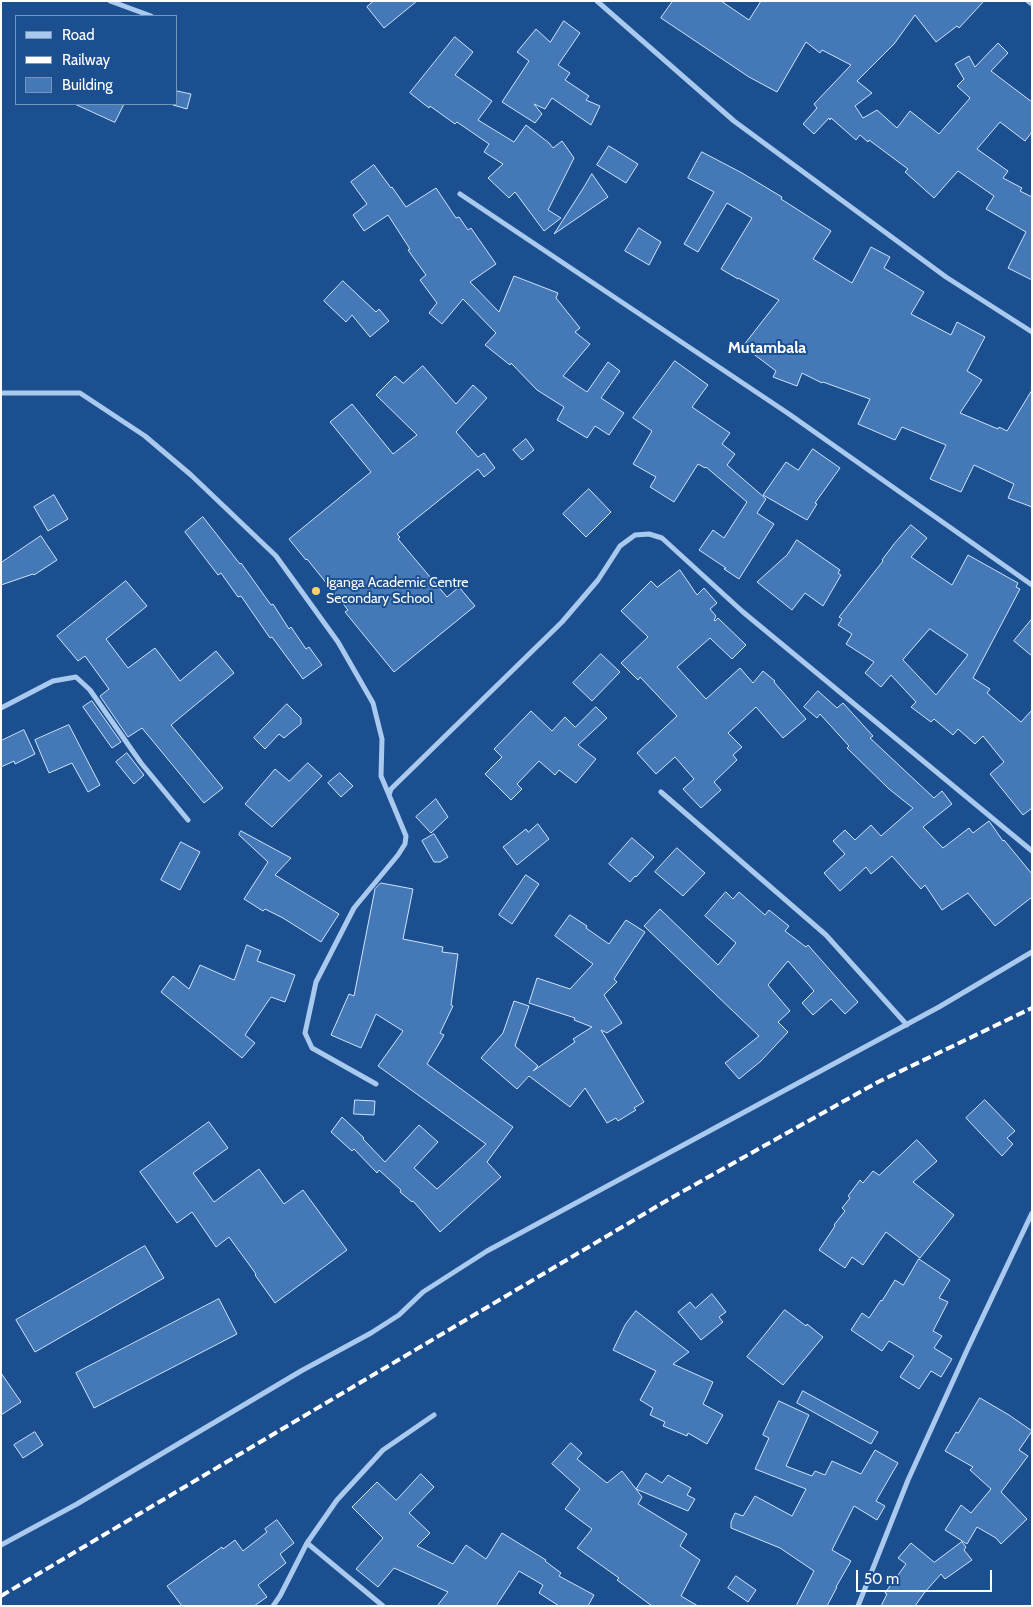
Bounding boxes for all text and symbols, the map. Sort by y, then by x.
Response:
legend [15,15,178,105]
text: Road [62,26,95,44]
text: Railway [62,51,110,69]
text: Building [62,76,113,94]
district label: Mutambala [728,338,806,358]
place label: Iganga Academic Centre Secondary School [326,575,468,608]
marker: Iganga Academic Centre Secondary School [310,585,322,597]
scale bar [858,1560,994,1592]
text: 50 m [864,1570,899,1588]

